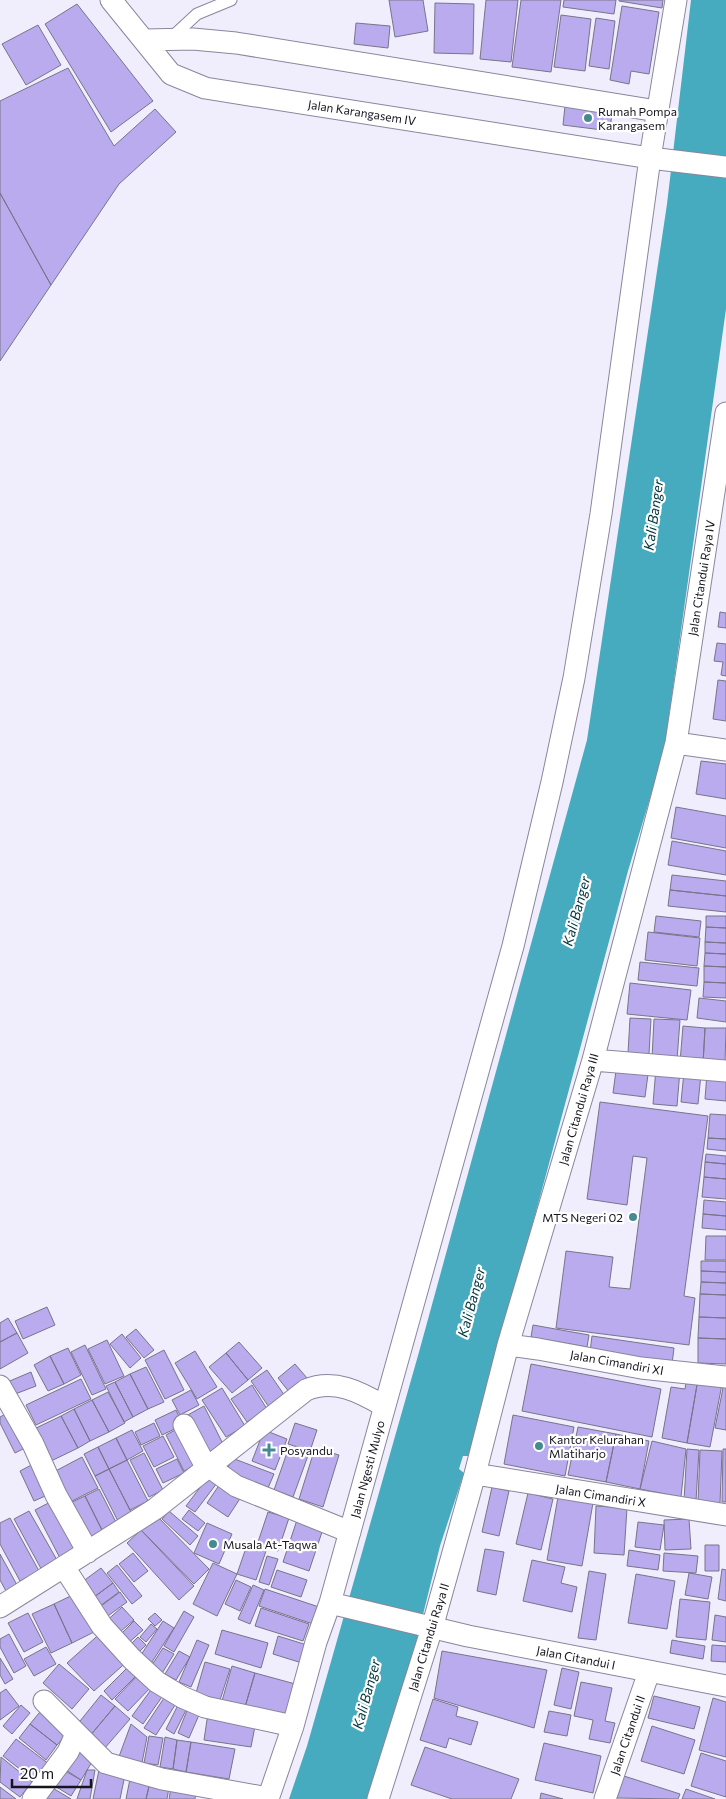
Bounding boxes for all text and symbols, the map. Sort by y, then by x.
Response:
street label: Jalan Karangasem IV [307,97,417,128]
place label: Rumah Pompa Karangasem [598,104,677,132]
marker: Rumah Pompa Karangasem [582,112,594,124]
water label: Kali Banger [640,478,666,552]
street label: Jalan Citandui Raya IV [685,519,718,637]
water label: Kali Banger [559,874,594,948]
street label: Jalan Citandui Raya III [555,1052,602,1167]
place label: MTS Negeri 02 [542,1210,623,1224]
marker: MTS Negeri 02 [627,1211,639,1223]
water label: Kali Banger [454,1265,489,1339]
street label: Jalan Cimandiri XI [569,1347,665,1378]
street label: Jalan Ngesti Mulyo [347,1419,388,1519]
place label: Kantor Kelurahan Mlatiharjo [549,1432,644,1460]
marker: Kantor Kelurahan Mlatiharjo [533,1440,545,1452]
marker: Posyandu [262,1443,276,1457]
place label: Posyandu [280,1443,333,1457]
street label: Jalan Cimandiri X [555,1481,647,1510]
place label: Musala At-Taqwa [223,1537,317,1551]
marker: Musala At-Taqwa [207,1538,219,1550]
street label: Jalan Citandui Raya II [405,1581,452,1693]
street label: Jalan Citandui I [535,1642,617,1672]
water label: Kali Banger [349,1657,384,1731]
street label: Jalan Citandui II [607,1693,648,1777]
scale bar [12,1756,91,1788]
text: 20 m [20,1764,54,1782]

